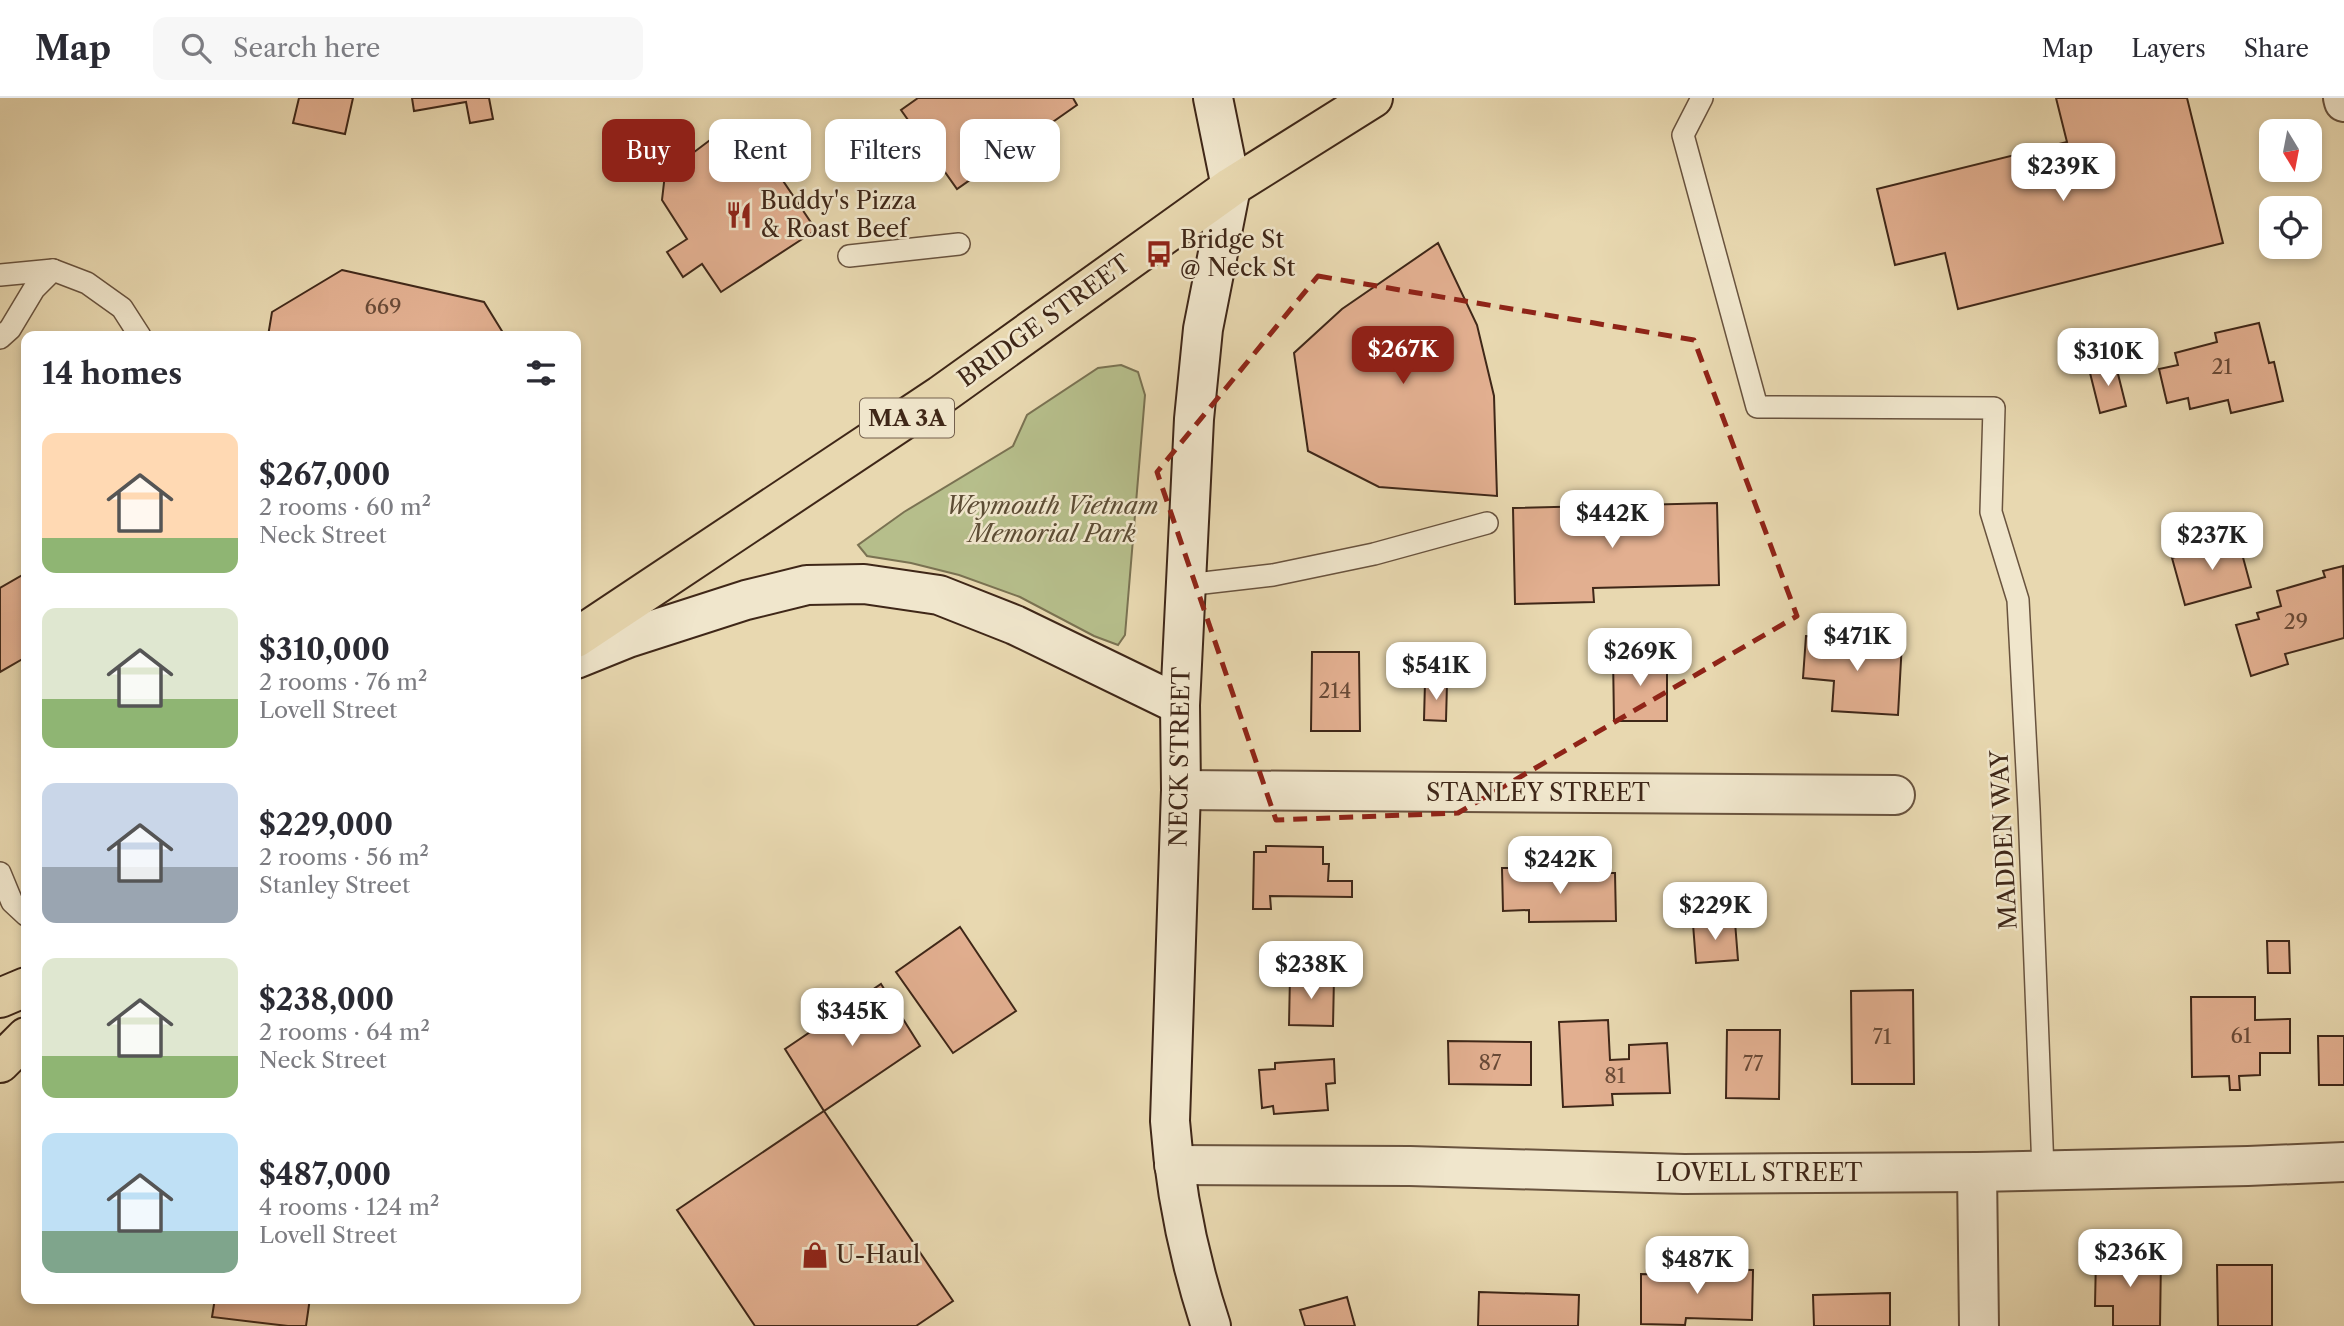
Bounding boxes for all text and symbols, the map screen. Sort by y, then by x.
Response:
search box [153,17,643,80]
text: Map [35,28,111,69]
icon: search [177,29,215,67]
text: Search here [233,32,380,64]
text: Map [2042,34,2093,63]
text: Layers [2131,34,2206,63]
text: Share [2244,34,2309,63]
chip: Buy [602,119,695,182]
chip: Rent [709,119,811,182]
chip: Filters [825,119,946,182]
chip: New [960,119,1060,182]
north arrow [2259,119,2322,182]
map controls [2259,119,2322,259]
pin: $239K [2014,144,2112,203]
text: $239K [2027,152,2099,180]
place label: Buddy's Pizza & Roast Beef [760,186,917,243]
button: locate [2259,196,2322,259]
restaurant icon: Buddy's Pizza & Roast Beef [724,200,754,230]
place label: Bridge St @ Neck St [1180,225,1296,282]
bus stop icon: Bridge St @ Neck St [1144,239,1174,269]
street label: BRIDGE STREET [952,248,1136,393]
house number: 669 [365,294,401,319]
pin: $267K [1354,327,1452,386]
pin: $310K [2059,328,2157,388]
text: $267K [1368,335,1438,363]
text: $310K [2073,337,2143,365]
icon: filters [522,354,560,392]
house number: 21 [2212,354,2233,379]
text: 14 homes [42,355,182,392]
road number: MA 3A [860,398,954,438]
text: $267,000 [259,456,390,493]
icon: home [98,461,182,545]
pin: $442K [1563,490,1661,550]
park label: Weymouth Vietnam Memorial Park [945,491,1159,548]
text: 2 rooms · 60 m² [259,493,431,521]
text: $442K [1576,499,1648,527]
pin: $237K [2163,512,2261,572]
text: Neck Street [259,521,387,549]
text: $237K [2177,521,2247,549]
house number: 29 [2284,609,2308,634]
pin: $471K [1808,614,1906,673]
text: $471K [1823,622,1891,650]
pin: $269K [1591,628,1689,688]
text: $310,000 [259,631,390,668]
icon: home [98,636,182,720]
text: $269K [1604,637,1676,665]
pin: $541K [1387,642,1485,702]
text: $541K [1402,651,1470,679]
street label: NECK STREET [1163,667,1196,847]
text: 2 rooms · 76 m² [259,668,427,696]
house number: 214 [1318,678,1352,703]
text: Lovell Street [259,696,397,724]
street label: MADDEN WAY [1984,749,2023,930]
street label: STANLEY STREET [1426,778,1650,807]
text: $229,000 [259,806,393,843]
icon: home [98,811,182,895]
pin: $242K [1511,836,1609,896]
text: 2 rooms · 56 m² [259,843,429,871]
text: $242K [1524,845,1596,873]
text: Stanley Street [259,871,410,899]
pin: $229K [1666,882,1764,942]
text: $229K [1679,891,1751,919]
pin: $238K [1262,942,1360,1001]
text: $238K [1275,950,1347,978]
text: $238,000 [259,981,394,1018]
icon: home [98,986,182,1070]
pin: $345K [803,988,901,1048]
text: $345K [817,997,887,1025]
text: 2 rooms · 64 m² [259,1018,430,1046]
house number: 61 [2230,1023,2252,1048]
house number: 71 [1872,1024,1892,1049]
text: Neck Street [259,1046,387,1074]
house number: 87 [1479,1050,1502,1075]
house number: 77 [1743,1051,1764,1076]
house number: 81 [1604,1063,1626,1088]
text: $487,000 [259,1156,391,1193]
street label: LOVELL STREET [1656,1158,1862,1187]
icon: home [98,1161,182,1245]
text: 4 rooms · 124 m² [259,1193,439,1221]
text: Lovell Street [259,1221,397,1249]
pin: $236K [2081,1230,2179,1289]
pin: $487K [1648,1236,1746,1296]
text: $236K [2094,1238,2166,1266]
shop icon: U-Haul [800,1240,830,1270]
place label: U-Haul [836,1240,920,1269]
text: $487K [1661,1245,1733,1273]

